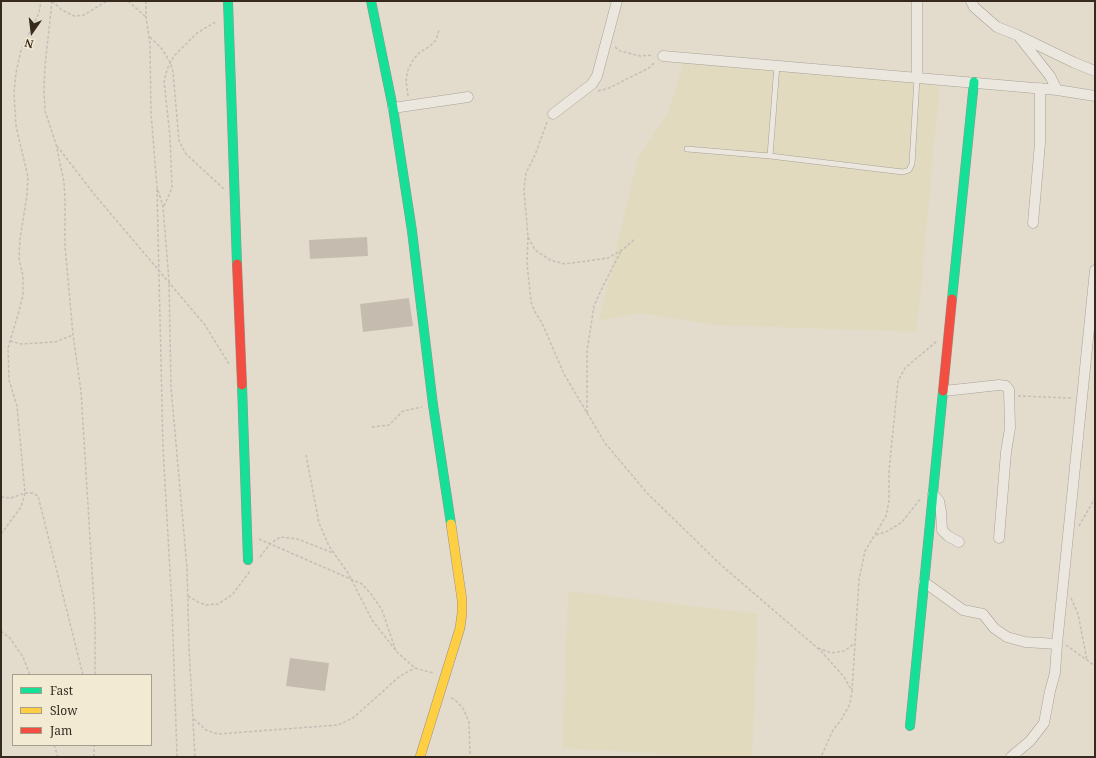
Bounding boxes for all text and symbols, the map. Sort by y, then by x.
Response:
north arrow [12,12,52,52]
text: N [23,36,35,52]
legend [12,674,152,746]
text: Fast [50,682,73,699]
text: Slow [50,702,78,719]
text: Jam [50,722,72,739]

